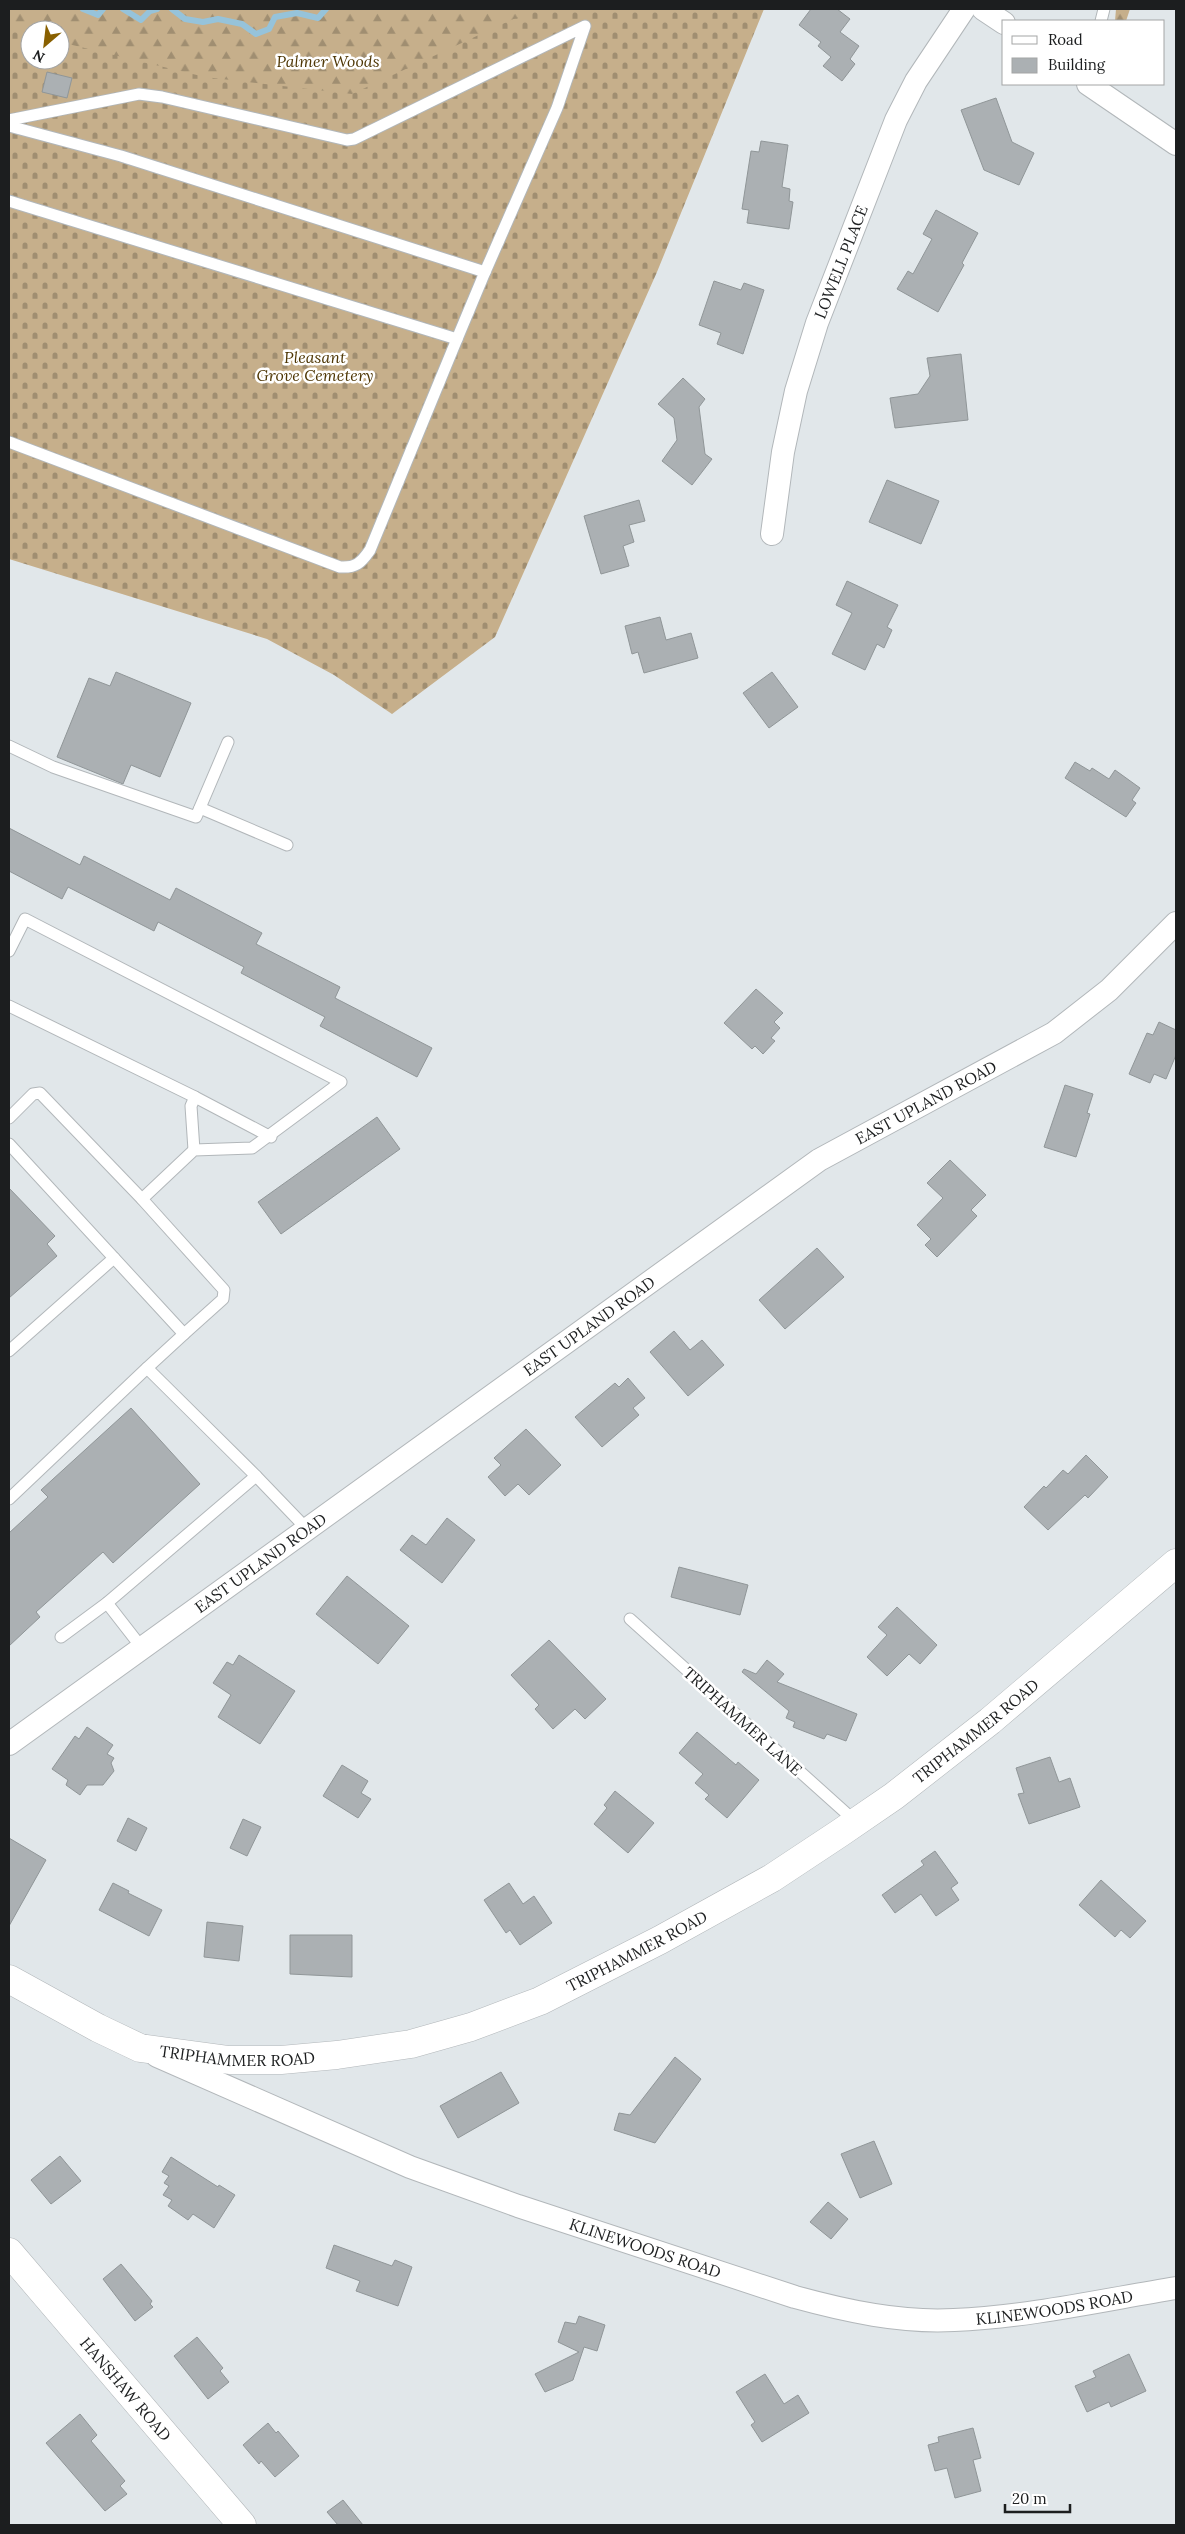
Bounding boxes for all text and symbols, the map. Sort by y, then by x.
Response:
north arrow [20,20,70,70]
legend [1002,20,1165,85]
text: Road [1048,30,1083,49]
text: N [30,46,48,67]
park label: Palmer Woods [277,51,380,71]
text: Building [1048,55,1106,74]
street label: LOWELL PLACE [810,202,872,321]
park label: Pleasant Grove Cemetery [256,347,374,385]
street label: EAST UPLAND ROAD [852,1056,1000,1149]
street label: EAST UPLAND ROAD [519,1272,659,1380]
street label: EAST UPLAND ROAD [191,1508,330,1617]
street label: TRIPHAMMER LANE [679,1662,807,1780]
street label: TRIPHAMMER ROAD [909,1674,1043,1788]
street label: TRIPHAMMER ROAD [563,1906,711,1996]
street label: TRIPHAMMER ROAD [158,2041,316,2070]
street label: KLINEWOODS ROAD [567,2214,724,2282]
street label: KLINEWOODS ROAD [975,2286,1134,2329]
street label: HANSHAW ROAD [76,2333,176,2445]
scale bar [1005,2482,1070,2514]
text: 20 m [1012,2489,1047,2508]

